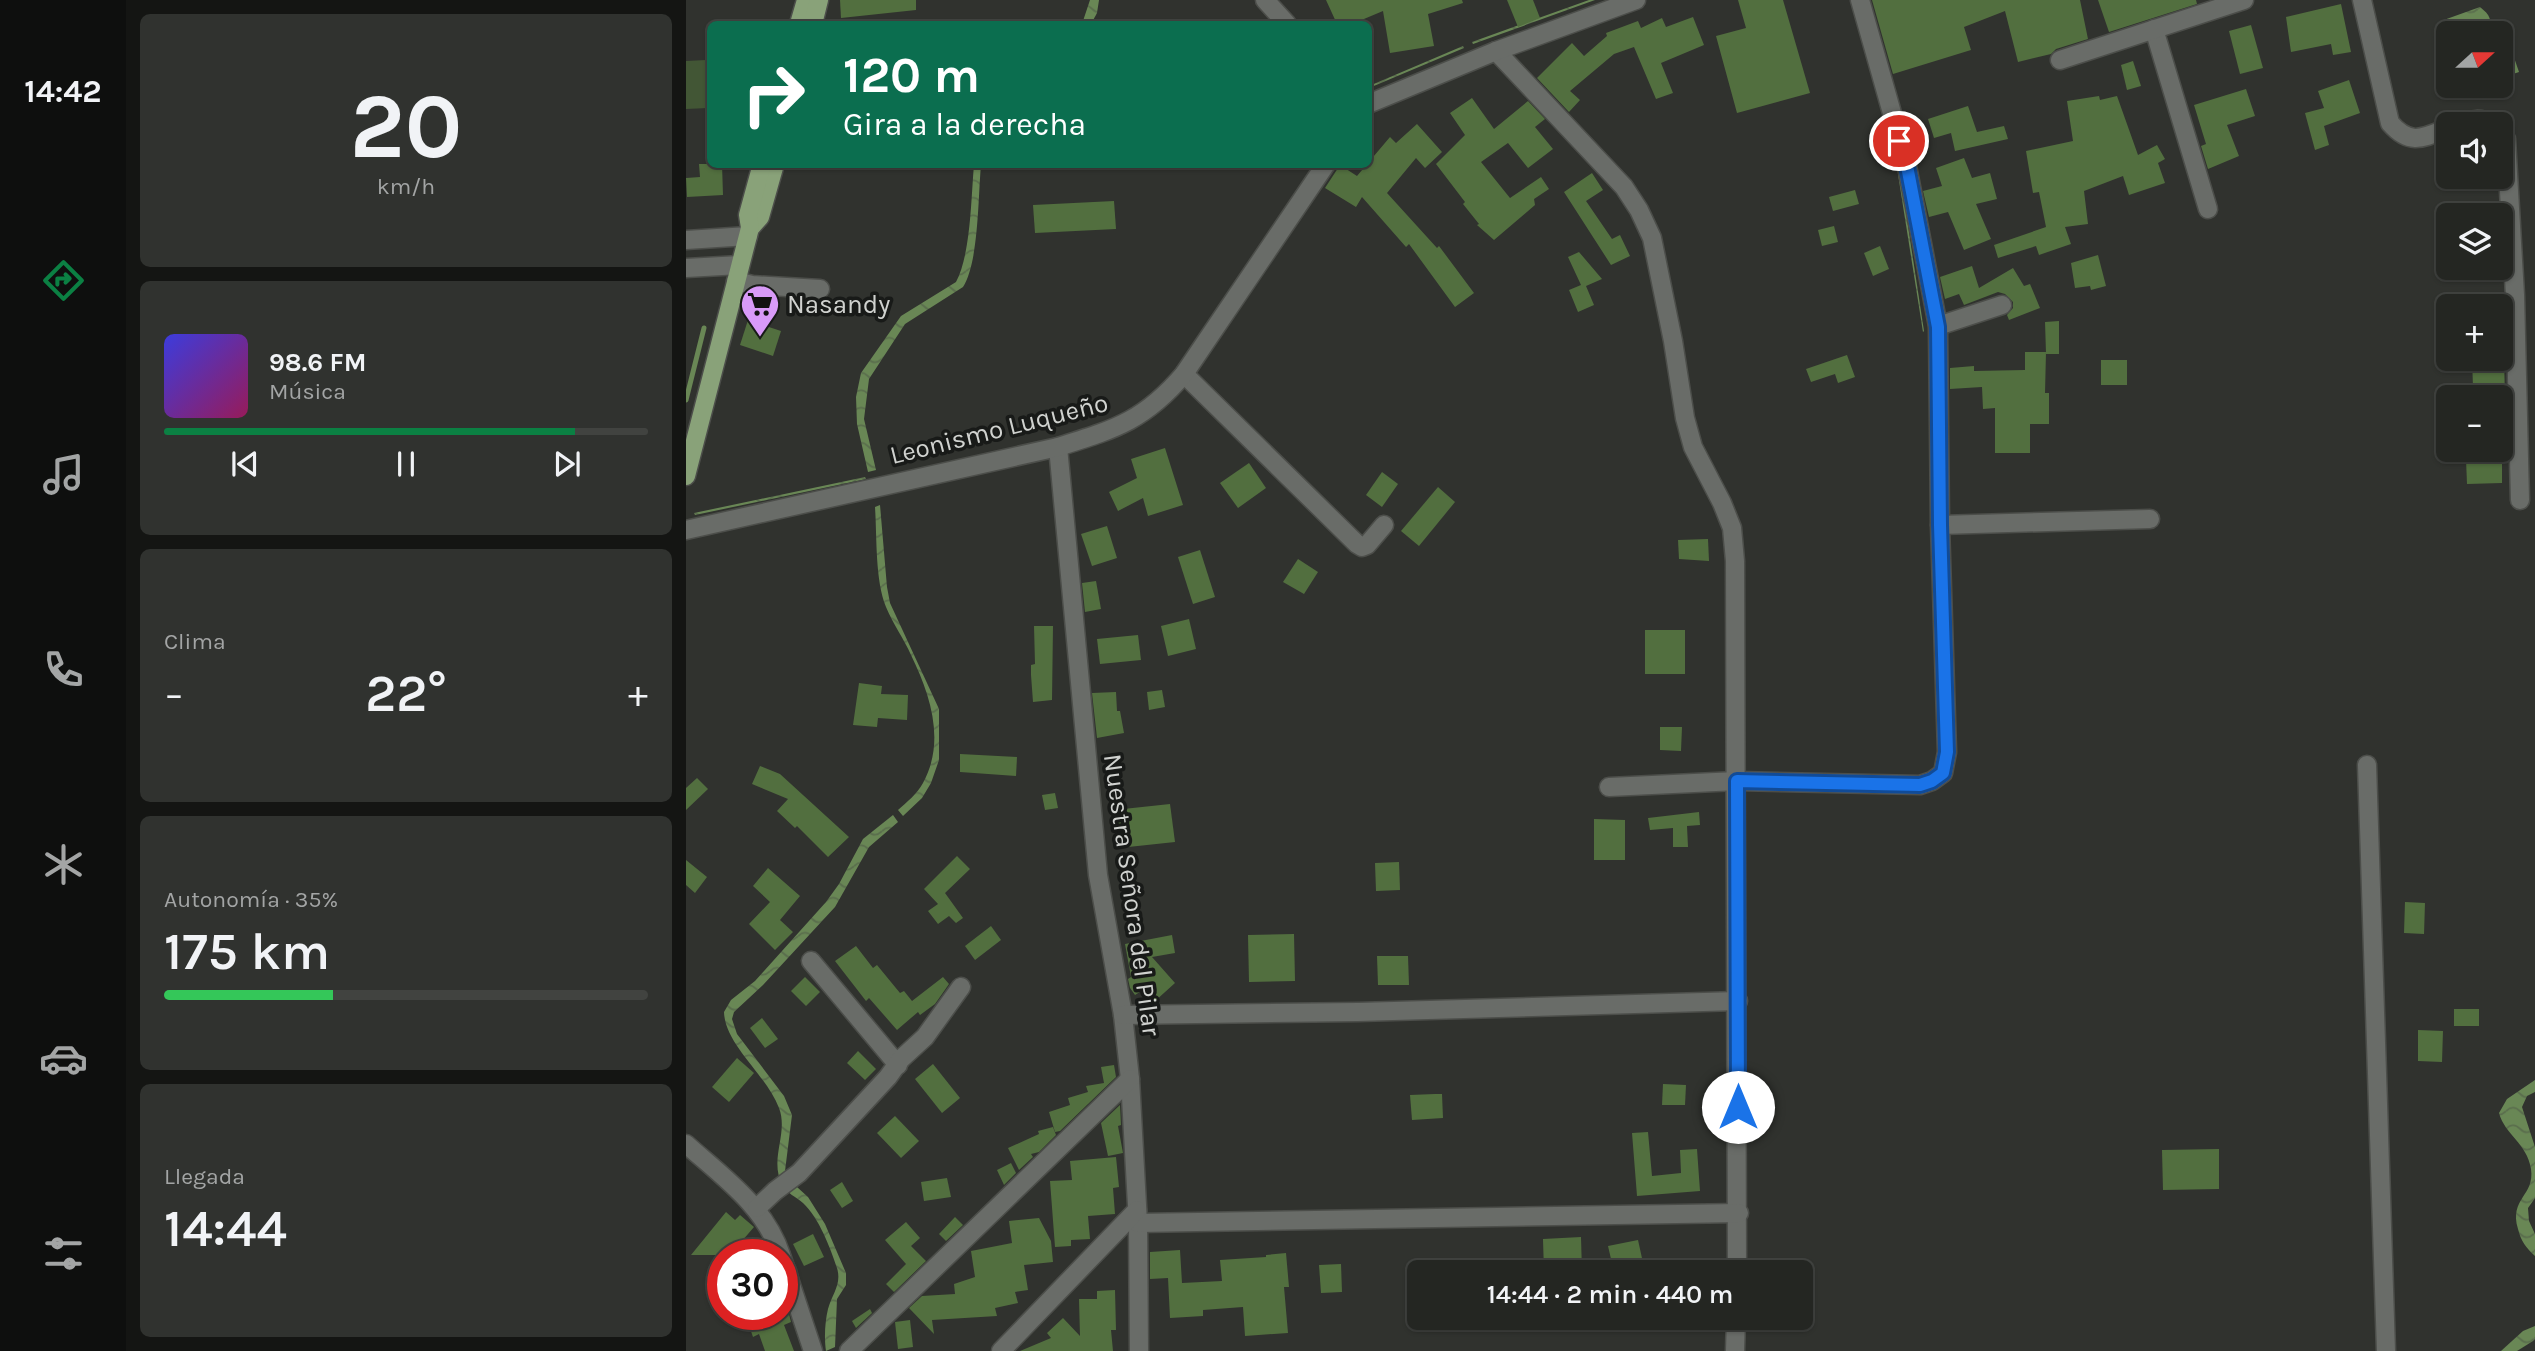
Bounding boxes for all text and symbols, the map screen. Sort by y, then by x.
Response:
north arrow [2436,21,2513,98]
map controls [2436,21,2513,462]
text: 120 m [843,47,980,104]
icon: right [728,49,819,140]
text: 14:42 [24,73,102,110]
text: 20 [350,74,462,180]
text: Gira a la derecha [843,106,1086,143]
pin [1869,111,1929,171]
button: sound [2436,112,2513,189]
icon: arrive [1880,122,1918,160]
text: km/h [377,173,435,200]
button: layers [2436,203,2513,280]
icon: directions [39,256,88,305]
supermarket icon: Nasandy [739,283,781,338]
place label: Nasandy [787,289,890,320]
button: + [2436,294,2513,371]
text: 98.6 FM [269,347,367,378]
text: Música [269,378,346,405]
button: − [2436,385,2513,462]
street label: Leonismo Luqueño [887,387,1111,471]
icon: previous [226,445,264,483]
icon: pause [387,445,425,483]
icon: next [548,445,586,483]
icon: music [39,450,88,499]
text: Clima [164,628,226,655]
icon: phone [39,645,88,694]
text: 22° [365,663,447,724]
text: − [164,672,184,717]
text: + [628,672,648,717]
street label: Nuestra Señora del Pilar [1097,752,1167,1039]
icon: climate [39,840,88,889]
text: Autonomía · 35% [164,886,338,913]
text: 175 km [164,921,330,982]
icon: car [39,1034,88,1083]
position arrow [1701,1070,1775,1144]
text: Llegada [164,1163,245,1190]
text: 14:44 [164,1198,287,1259]
icon: filters [39,1229,88,1278]
speed limit sign: 30 [707,1239,798,1330]
text: 14:44 · 2 min · 440 m [1487,1279,1733,1310]

